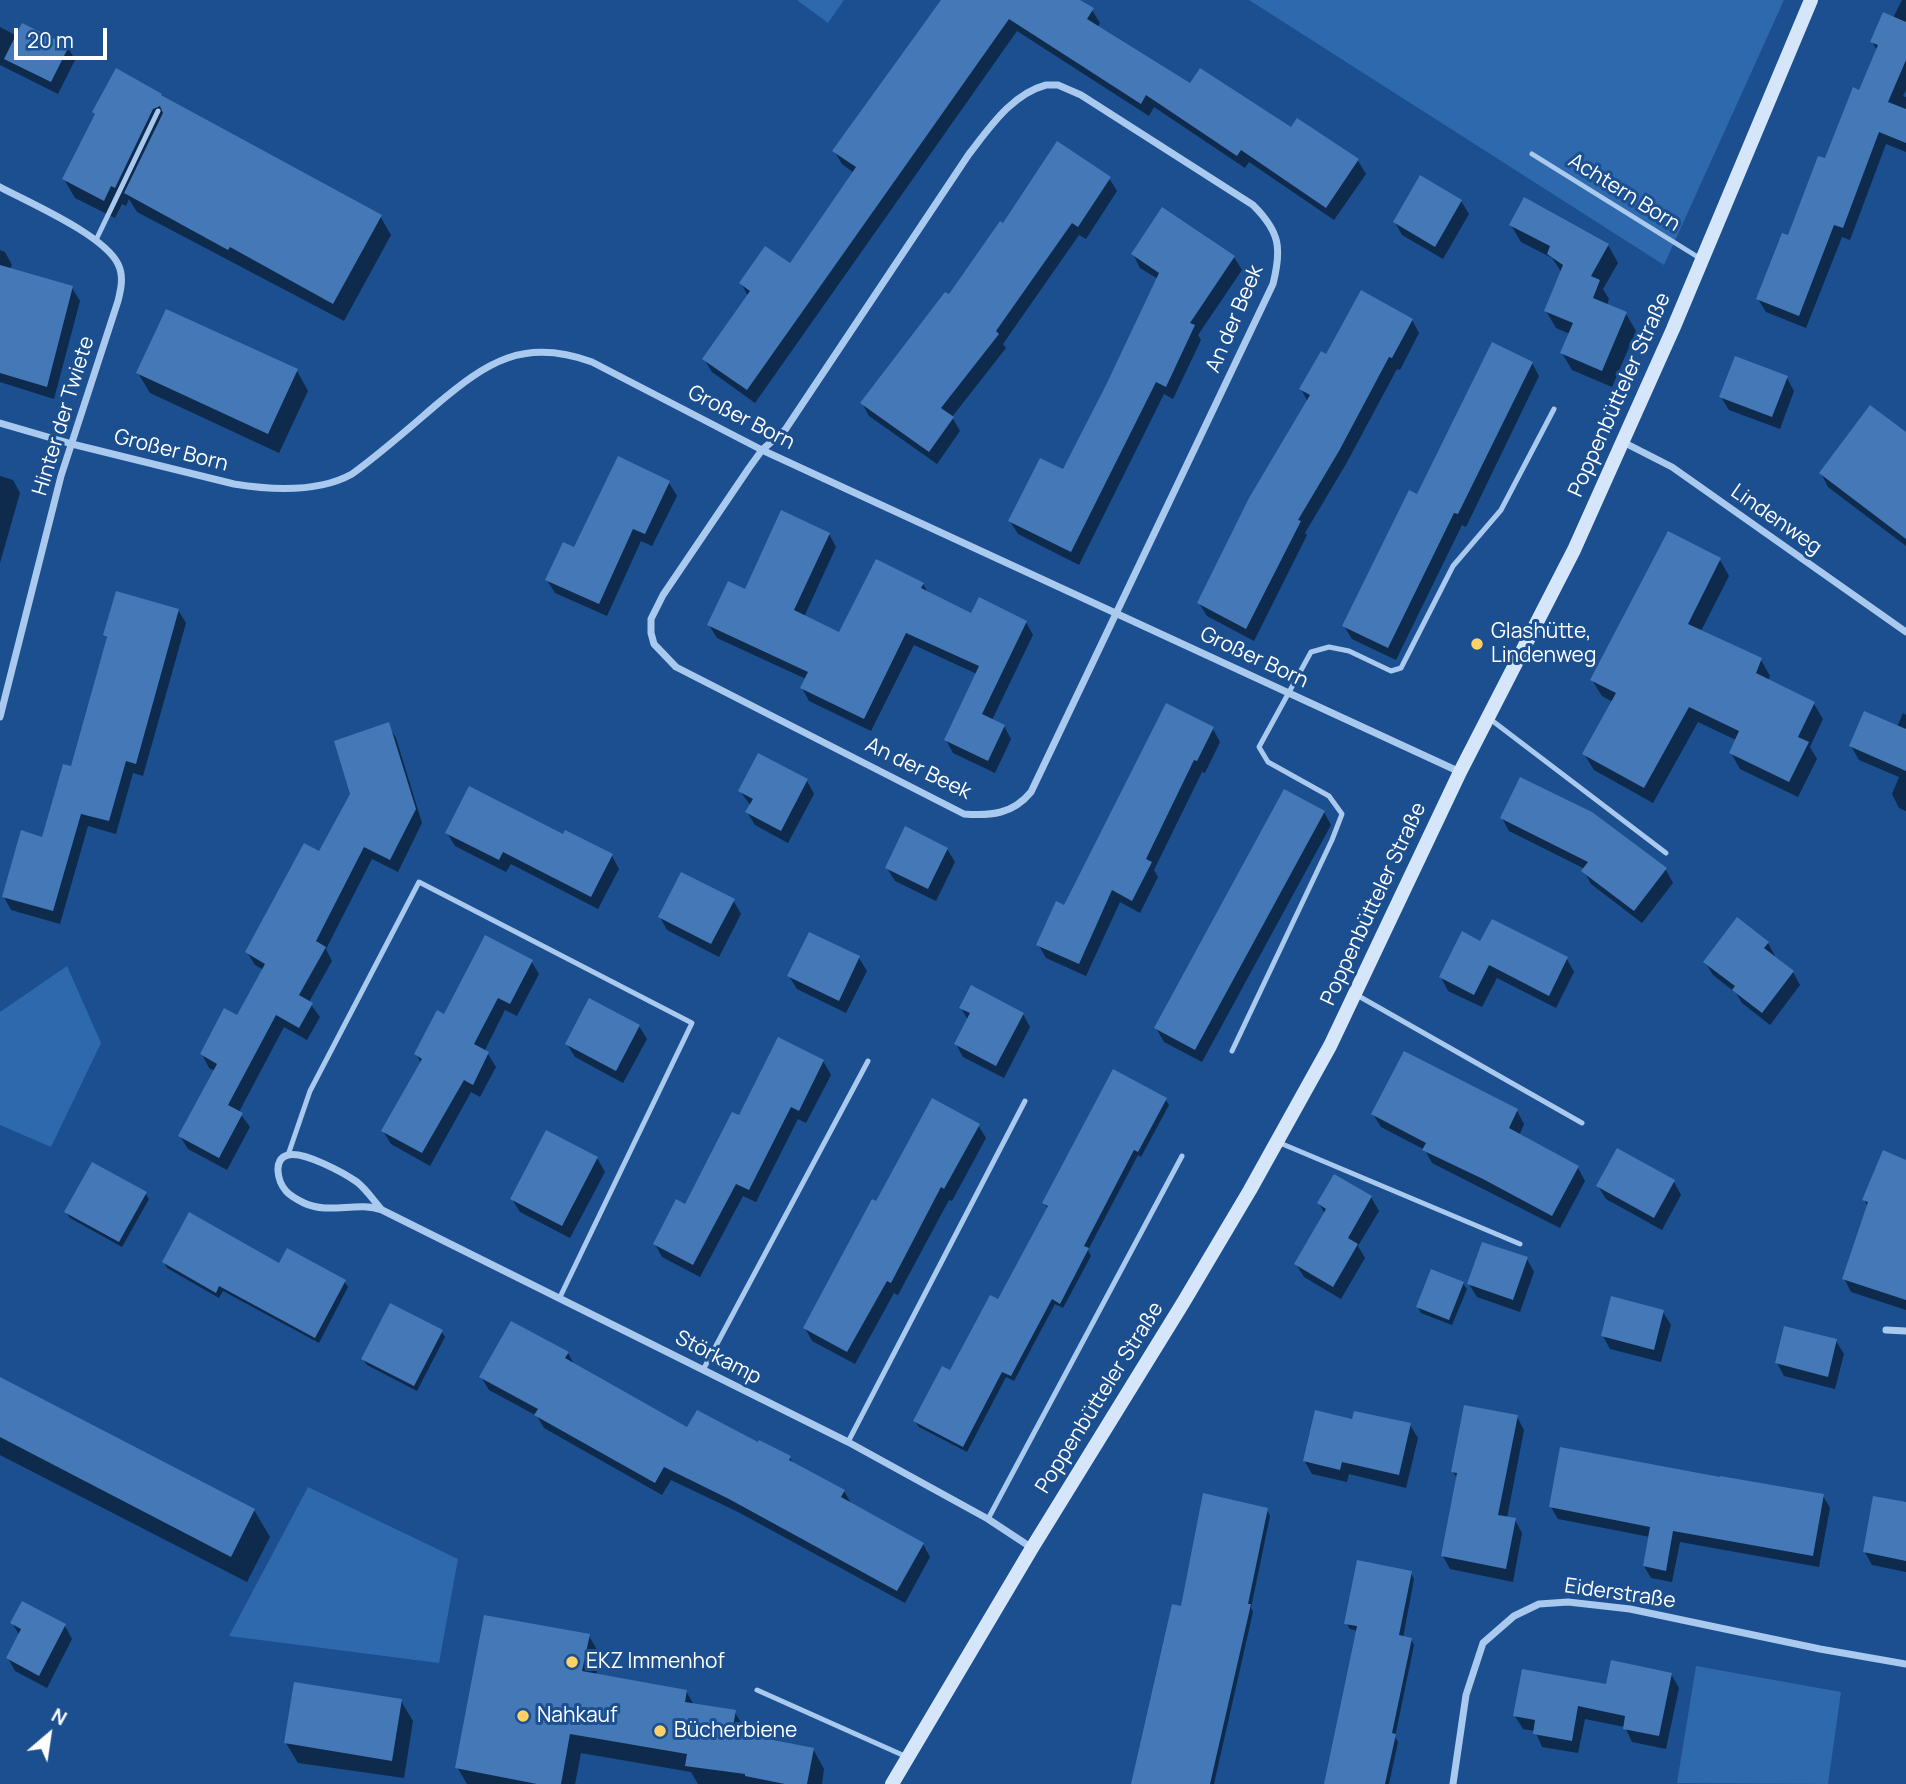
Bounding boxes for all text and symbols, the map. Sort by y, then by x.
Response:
scale bar [18,14,110,58]
text: 20 m [27,26,74,54]
street label: Achtern Born [1563,149,1685,237]
street label: An der Beek [1201,261,1269,377]
street label: Poppenbütteler Straße [1564,289,1676,501]
street label: Hinter der Twiete [28,333,100,499]
street label: Großer Born [683,380,799,456]
street label: Großer Born [111,425,231,477]
street label: Lindenweg [1726,479,1826,561]
place label: Glashütte, Lindenweg [1491,619,1596,669]
street label: Großer Born [1196,622,1312,694]
marker: Glashütte, Lindenweg [1469,636,1485,652]
street label: An der Beek [861,733,975,805]
street label: Poppenbütteler Straße [1316,799,1432,1009]
street label: Poppenbütteler Straße [1031,1298,1169,1498]
street label: Störkamp [671,1326,765,1390]
street label: Eiderstraße [1563,1574,1677,1614]
place label: EKZ Immenhof [586,1649,725,1675]
marker: EKZ Immenhof [564,1654,580,1670]
north arrow [14,1700,84,1770]
text: N [47,1702,71,1731]
place label: Nahkauf [537,1703,618,1729]
marker: Nahkauf [515,1708,531,1724]
place label: Bücherbiene [674,1718,797,1744]
marker: Bücherbiene [652,1723,668,1739]

